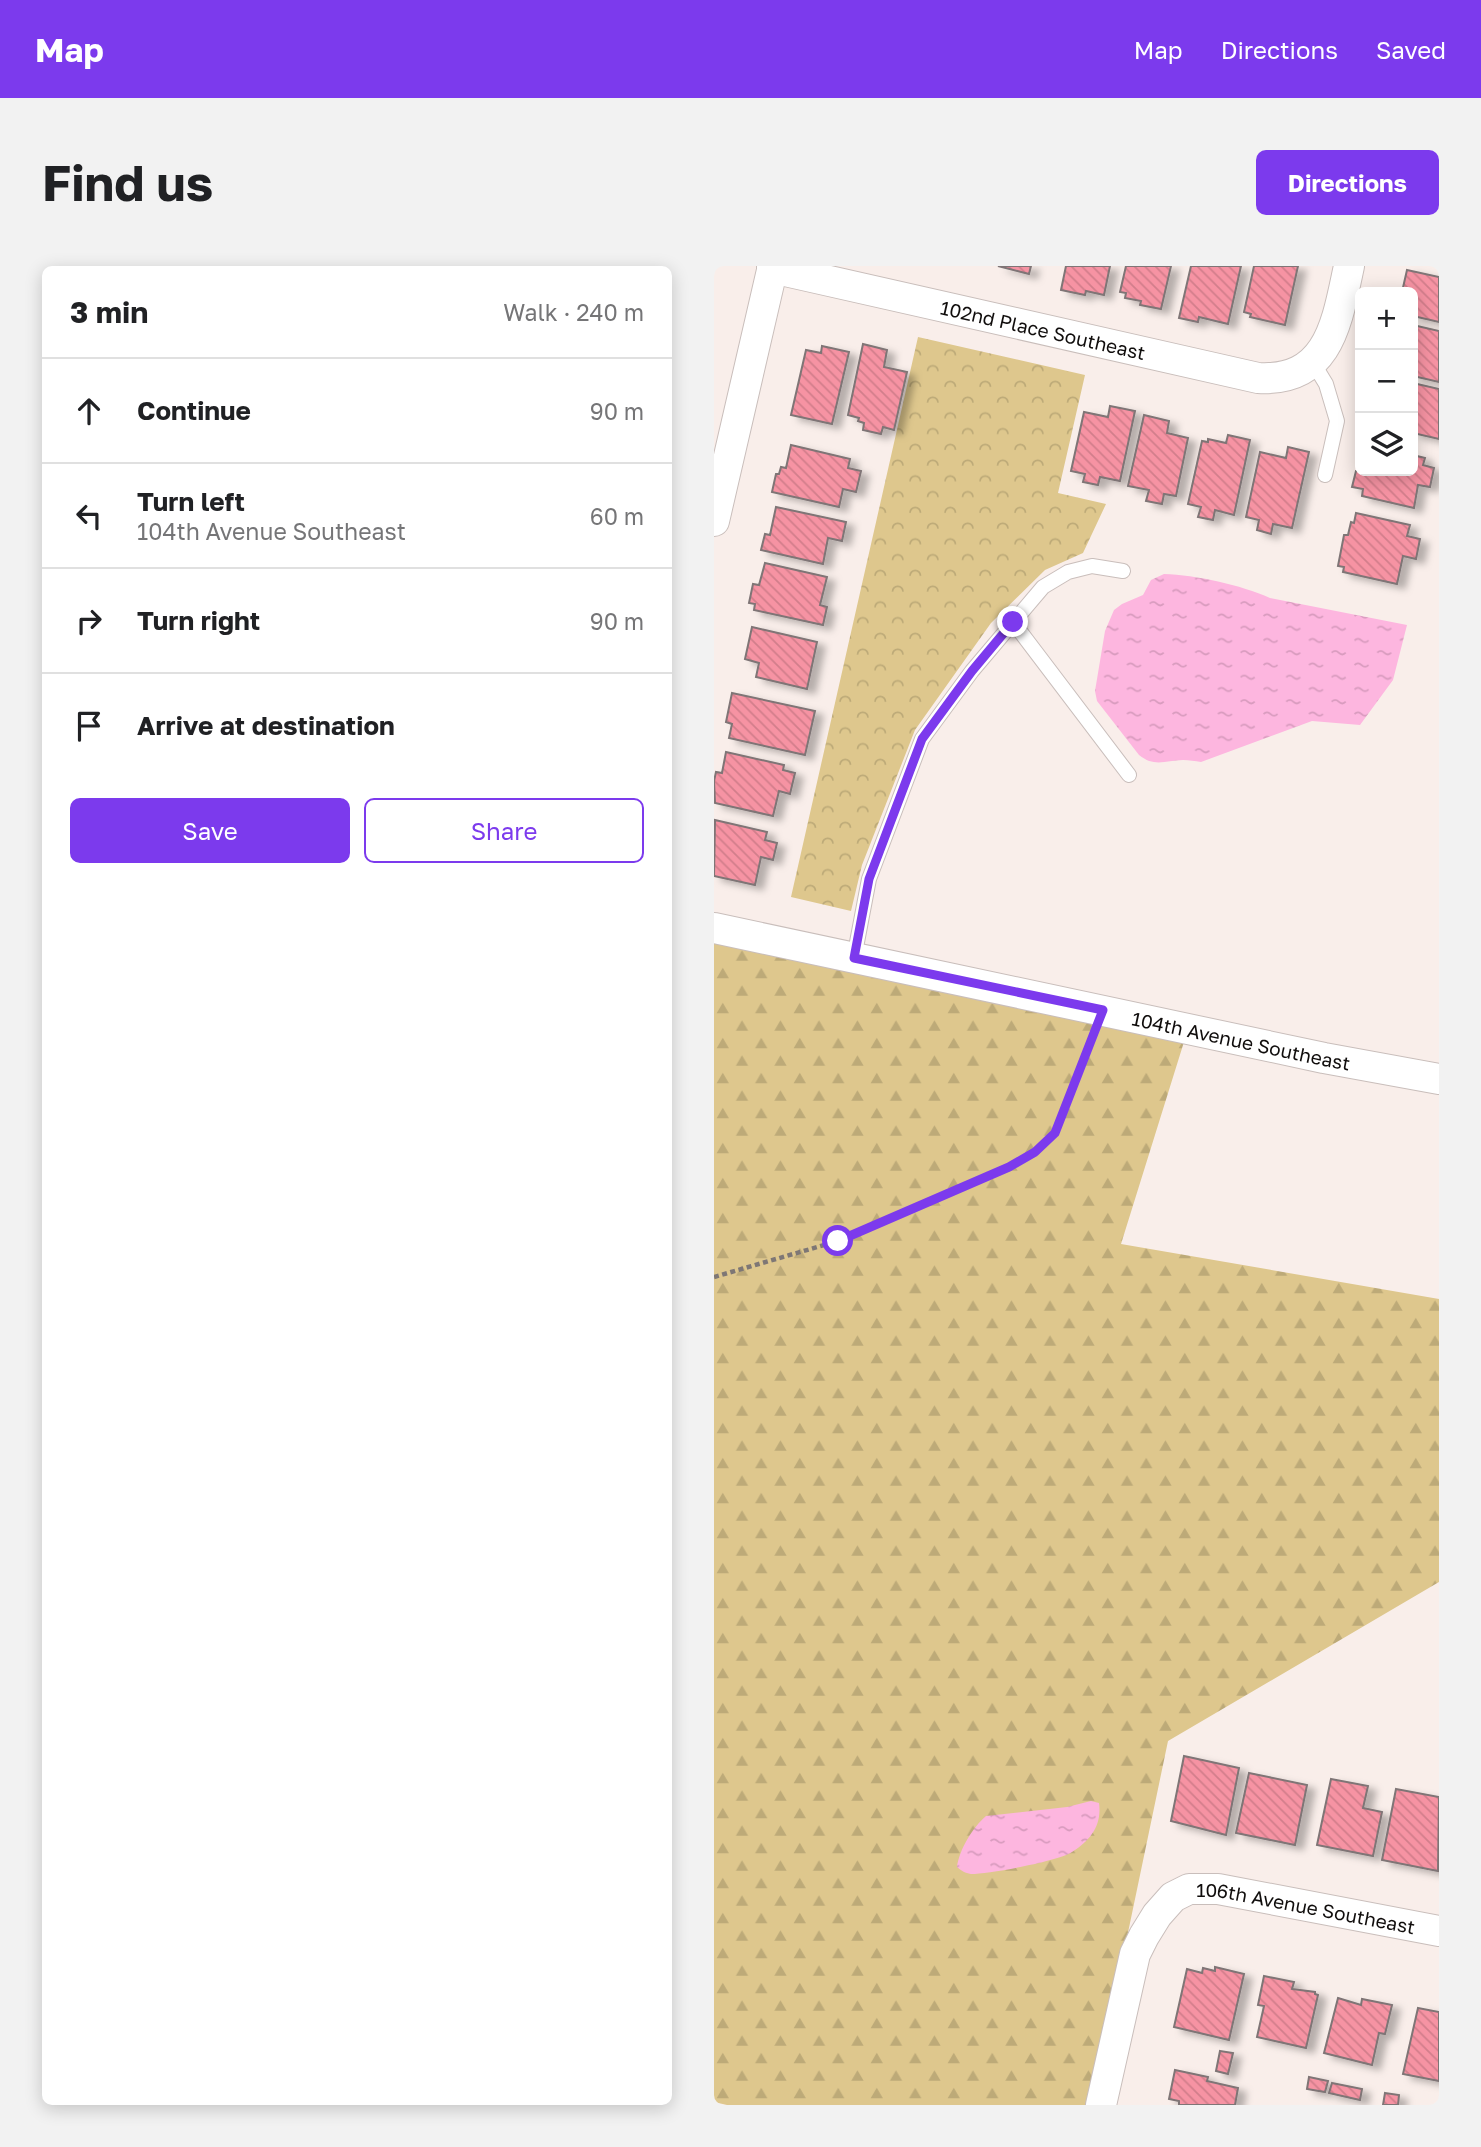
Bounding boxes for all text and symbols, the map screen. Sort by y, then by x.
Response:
text: Map [35,30,104,69]
text: Map [1134,35,1183,64]
text: Directions [1221,35,1338,64]
text: Saved [1376,35,1446,64]
button: Directions [1256,150,1439,215]
text: Find us [42,153,213,212]
map controls [1355,287,1418,476]
button: + [1355,287,1418,350]
text: 3 min [70,294,148,330]
street label: 102nd Place Southeast [938,295,1148,364]
text: Walk · 240 m [503,298,644,326]
button: − [1355,350,1418,413]
icon: ahead [70,392,108,430]
text: Continue [137,395,251,426]
text: 90 m [590,397,644,425]
button: layers [1355,413,1418,476]
text: Turn left [137,486,245,517]
icon: left [70,497,108,535]
text: 60 m [590,502,644,530]
text: 104th Avenue Southeast [137,517,406,545]
icon: right [70,602,108,640]
text: Turn right [137,605,260,636]
route end [997,606,1028,637]
text: 90 m [590,607,644,635]
icon: arrive [70,707,108,745]
text: Arrive at destination [137,710,395,741]
button: Save [70,798,350,863]
button: Share [364,798,644,863]
street label: 104th Avenue Southeast [1130,1006,1352,1074]
route start [822,1225,853,1256]
street label: 106th Avenue Southeast [1196,1878,1417,1938]

